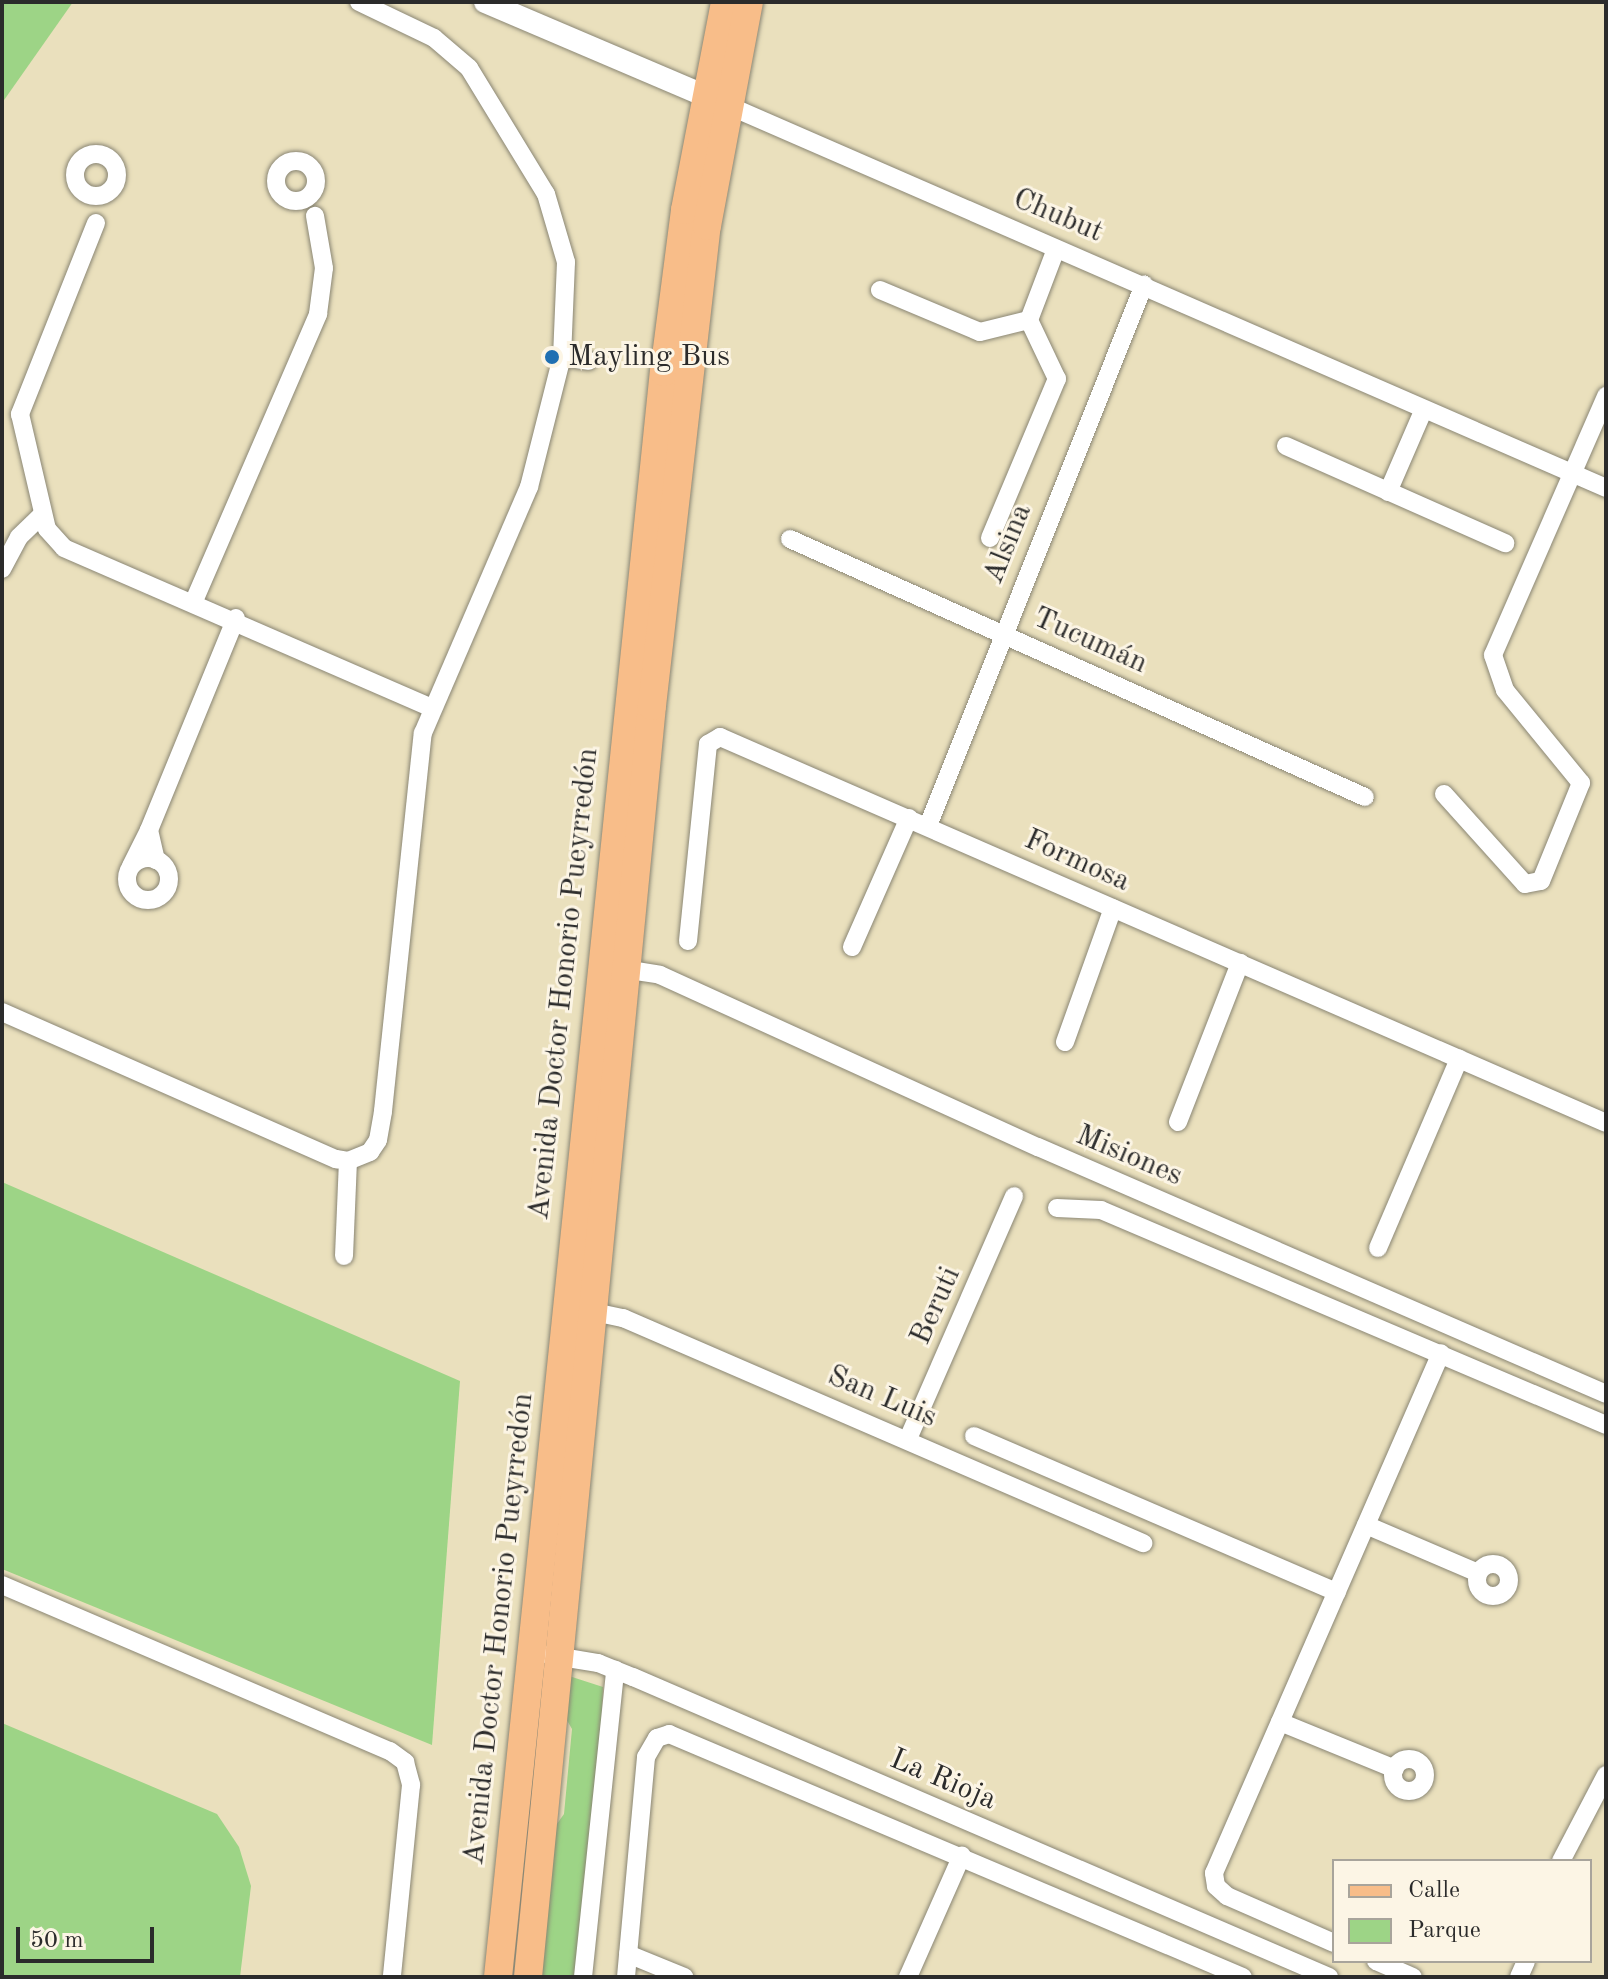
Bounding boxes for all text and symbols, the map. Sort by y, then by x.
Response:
street label: Chubut [1008,181,1108,251]
place label: Mayling Bus [568,339,730,375]
marker: Mayling Bus [543,348,561,366]
street label: Alsina [976,499,1040,589]
street label: Tucumán [1027,600,1153,682]
street label: Avenida Doctor Honorio Pueyrredón [521,746,607,1222]
street label: Formosa [1019,822,1135,900]
street label: Misiones [1070,1117,1188,1195]
street label: Beruti [903,1261,969,1351]
street label: San Luis [822,1358,942,1436]
street label: Avenida Doctor Honorio Pueyrredón [456,1391,542,1867]
street label: La Rioja [884,1742,1002,1818]
legend [1332,1859,1592,1963]
text: Calle [1408,1879,1460,1903]
scale bar [20,1911,158,1961]
text: Parque [1408,1919,1481,1943]
text: 50 m [30,1929,84,1953]

